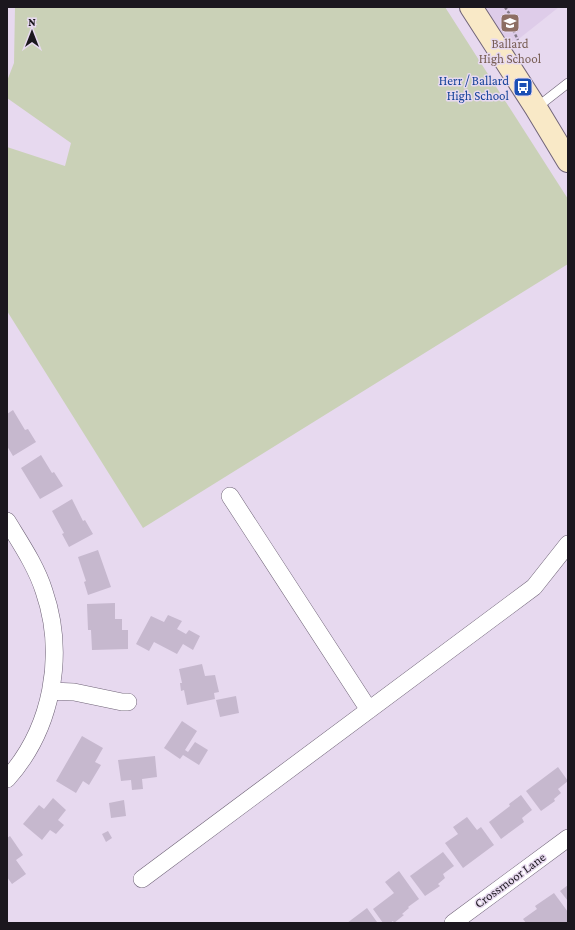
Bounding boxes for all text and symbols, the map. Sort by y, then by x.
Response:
north arrow [12,12,52,52]
school or university icon: Ballard High School [499,12,521,34]
text: N [28,16,36,28]
place label: Ballard High School [479,36,542,66]
place label: Herr / Ballard High School [439,73,510,103]
bus stop icon: Herr / Ballard High School [512,76,534,98]
street label: Crossmoor Lane [471,849,549,911]

